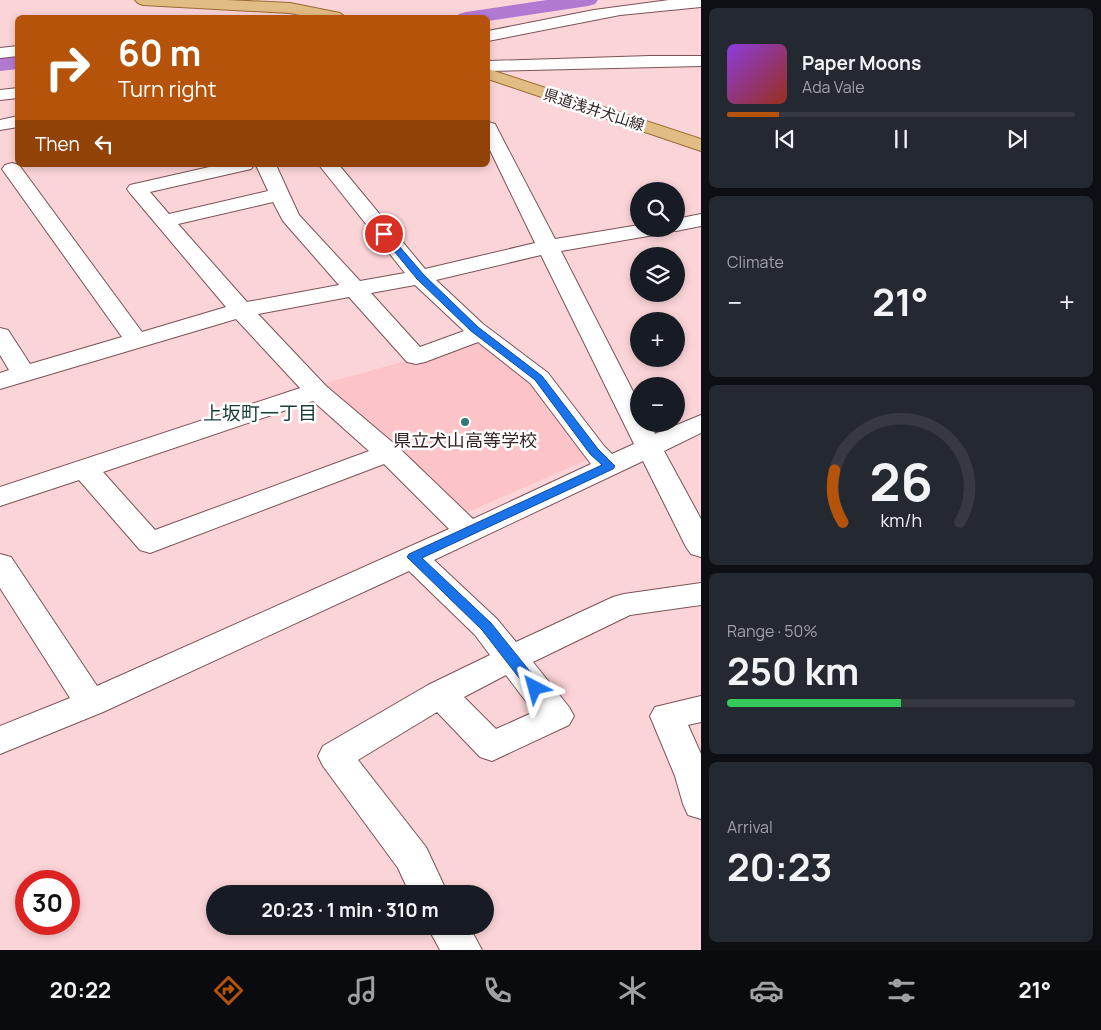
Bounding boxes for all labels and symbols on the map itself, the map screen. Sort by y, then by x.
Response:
street label: 県道浅井犬山線 [541,83,647,136]
pin [363,213,405,255]
district label: 上坂町一丁目 [203,400,317,426]
marker: 県立犬山高等学校 [459,416,471,428]
place label: 県立犬山高等学校 [393,428,537,452]
position arrow [508,661,560,713]
speed limit sign: 30 [15,870,80,935]

